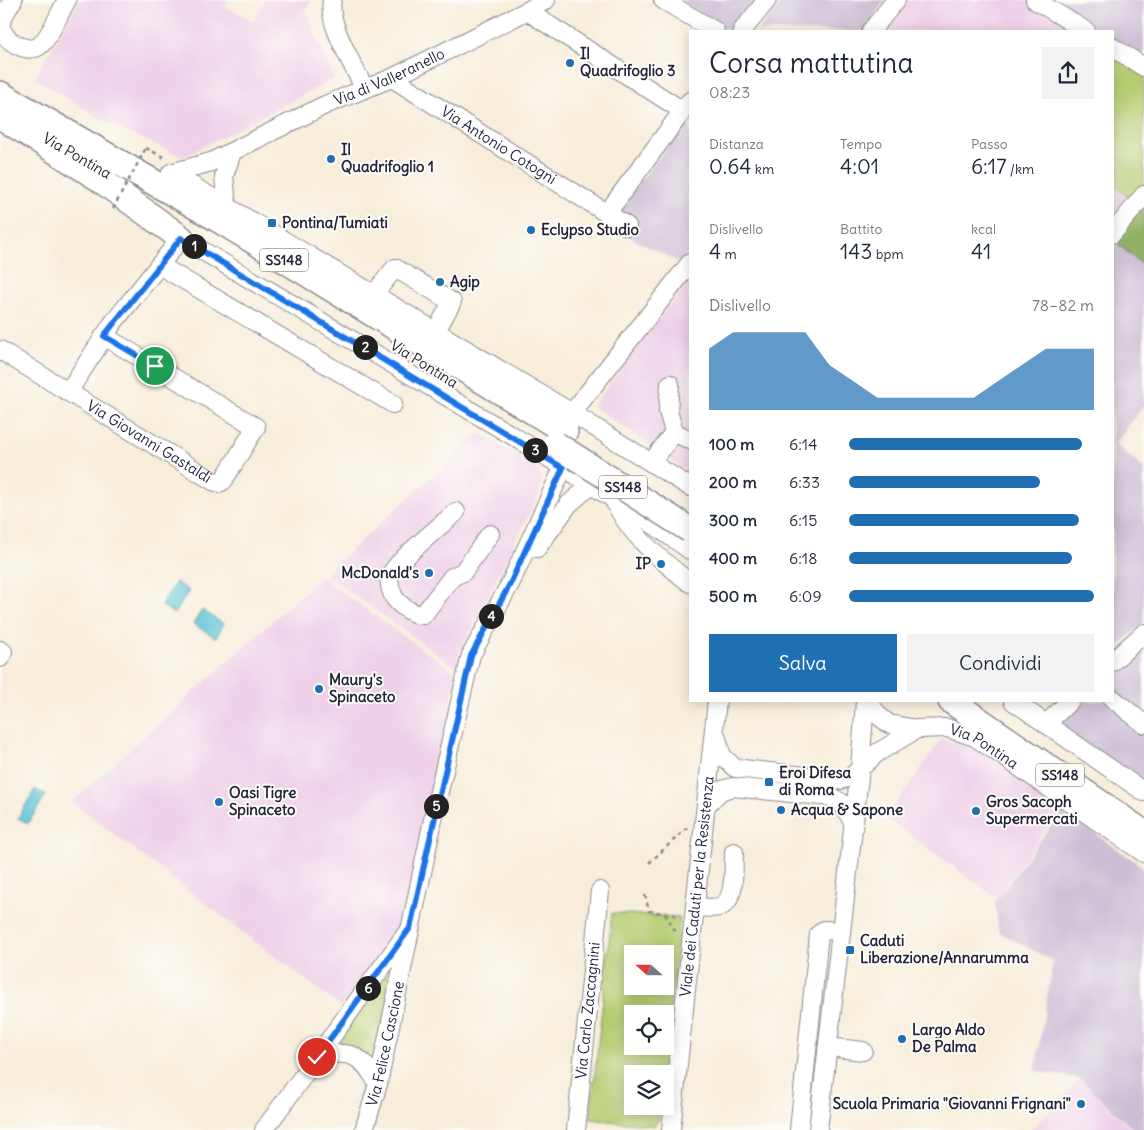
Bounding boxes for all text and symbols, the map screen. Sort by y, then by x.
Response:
street label: Via di Valleranello [331,43,448,109]
place label: Il Quadrifoglio 3 [580,44,676,81]
text: Corsa mattutina [709,45,913,81]
button: share [1042,47,1094,99]
marker: Il Quadrifoglio 3 [564,57,576,69]
text: 08:23 [709,82,750,102]
street label: Via Antonio Cotogni [438,101,560,188]
street label: Via Pontina [39,128,115,183]
text: Distanza [709,135,764,153]
text: Tempo [840,135,882,153]
text: Passo [971,135,1008,153]
place label: Il Quadrifoglio 1 [341,140,434,177]
marker: Il Quadrifoglio 1 [325,153,337,165]
text: 0.64 [709,153,751,180]
text: 4:01 [840,153,879,180]
text: 6:17 [971,153,1007,180]
text: km [751,160,774,178]
text: /km [1007,160,1034,178]
place label: Pontina/Tumiati [282,213,388,232]
marker: Pontina/Tumiati [266,217,278,229]
place label: Eclypso Studio [541,220,639,240]
text: Dislivello [709,220,763,238]
text: Battito [840,220,882,238]
text: kcal [971,220,996,238]
marker: Eclypso Studio [525,224,537,236]
pin: 1 [182,234,206,258]
text: 1 [192,237,197,255]
text: 4 [709,238,721,265]
text: 143 [840,238,872,265]
text: 41 [971,238,991,265]
text: m [721,245,737,263]
text: bpm [872,245,904,263]
road number: SS148 [260,248,308,272]
place label: Agip [450,272,480,292]
marker: Agip [434,276,446,288]
text: Dislivello [709,295,771,315]
text: 78–82 m [1032,295,1094,315]
pin: 2 [352,334,378,360]
street label: Via Pontina [387,335,462,392]
text: 2 [362,338,369,356]
pin [134,345,176,387]
icon: arrive [141,352,169,380]
street label: Via Giovanni Gastaldi [83,396,215,487]
text: 100 m [709,434,754,454]
text: 6:14 [789,434,817,454]
pin: 3 [522,438,548,462]
text: 3 [532,441,539,459]
text: 200 m [709,472,757,492]
text: 6:33 [789,472,820,492]
road number: SS148 [599,476,647,498]
text: 300 m [709,510,757,530]
text: 6:15 [789,510,817,530]
text: 400 m [709,548,757,568]
text: 6:18 [789,548,817,568]
place label: IP [635,554,651,573]
marker: IP [655,558,667,570]
place label: McDonald's [341,563,419,582]
marker: McDonald's [423,567,435,579]
text: 500 m [709,586,757,606]
text: 6:09 [789,586,822,606]
pin: 4 [478,604,504,628]
text: 4 [487,607,496,625]
button: Salva [709,634,897,692]
button: Condividi [907,634,1094,692]
place label: Maury's Spinaceto [329,670,396,707]
marker: Maury's Spinaceto [313,683,325,695]
street label: Via Pontina [947,720,1022,773]
place label: Eroi Difesa di Roma [779,763,852,799]
road number: SS148 [1036,764,1084,786]
street label: Viale dei Caduti per la Resistenza [675,775,718,998]
marker: Eroi Difesa di Roma [763,776,775,788]
place label: Oasi Tigre Spinaceto [229,783,296,820]
place label: Gros Sacoph Supermercati [986,792,1078,829]
pin: 5 [424,794,448,818]
marker: Oasi Tigre Spinaceto [213,796,225,808]
text: 5 [432,797,441,815]
place label: Acqua & Sapone [791,800,903,820]
marker: Acqua & Sapone [775,804,787,816]
marker: Gros Sacoph Supermercati [970,805,982,817]
place label: Caduti Liberazione/Annarumma [860,931,1029,967]
street label: Via Carlo Zaccagnini [571,941,604,1080]
marker: Caduti Liberazione/Annarumma [844,944,856,956]
north arrow [624,945,674,995]
map controls [624,945,674,1115]
pin: 6 [356,976,380,1000]
street label: Via Felice Cascione [362,979,408,1109]
text: 6 [364,979,373,997]
button: locate [624,1005,674,1055]
place label: Largo Aldo De Palma [912,1020,986,1056]
marker: Largo Aldo De Palma [896,1033,908,1045]
pin [296,1036,338,1078]
icon: check [303,1043,331,1071]
button: layers [624,1065,674,1115]
place label: Scuola Primaria "Giovanni Frignani" [833,1094,1071,1114]
marker: Scuola Primaria "Giovanni Frignani" [1075,1098,1087,1110]

